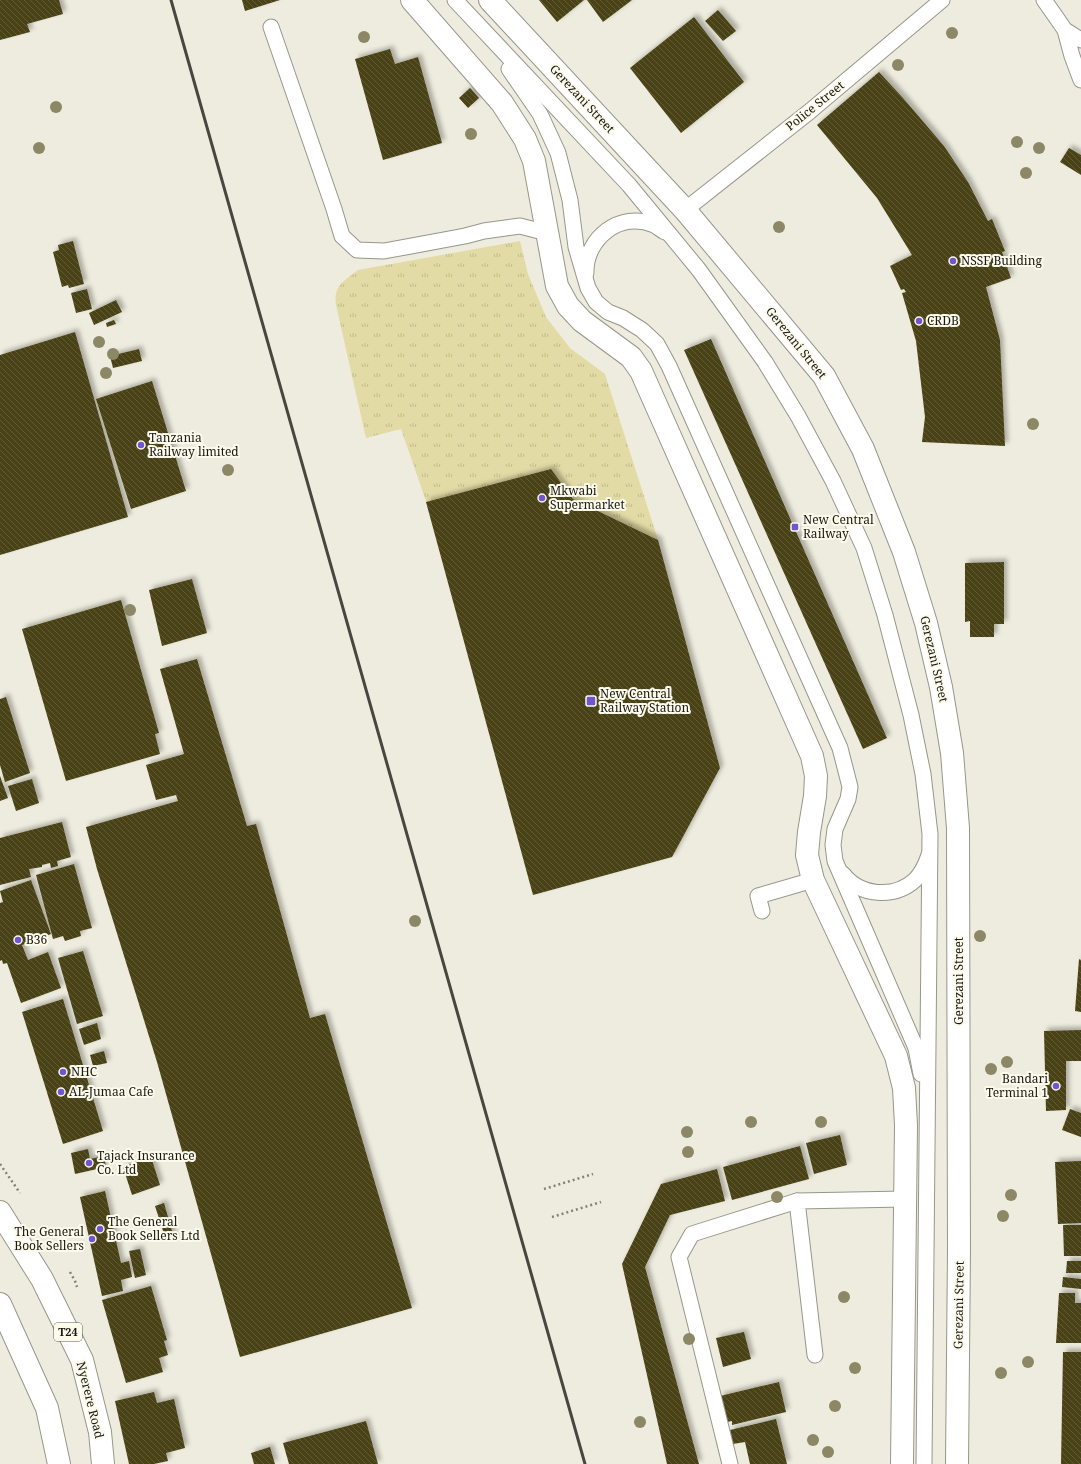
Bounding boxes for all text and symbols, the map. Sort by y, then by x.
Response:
street label: Gerezani Street [546,61,619,137]
street label: Police Street [782,77,847,134]
place label: NSSF Building [961,252,1042,269]
marker: NSSF Building [948,256,958,266]
street label: Gerezani Street [762,303,831,382]
place label: CRDB [927,312,959,329]
marker: CRDB [914,316,924,326]
place label: Tanzania Railway limited [149,429,239,460]
marker: Tanzania Railway limited [136,440,146,450]
place label: Mkwabi Supermarket [550,482,625,513]
marker: Mkwabi Supermarket [537,493,547,503]
place label: New Central Railway [803,511,874,542]
marker: New Central Railway [790,522,800,532]
street label: Gerezani Street [916,614,953,704]
place label: New Central Railway Station [600,685,689,716]
marker: New Central Railway Station [585,695,597,707]
place label: B36 [26,931,48,948]
marker: B36 [13,935,23,945]
street label: Gerezani Street [950,937,967,1025]
place label: NHC [71,1063,97,1080]
marker: NHC [58,1067,68,1077]
place label: Bandari Terminal 1 [986,1070,1048,1101]
marker: Bandari Terminal 1 [1051,1081,1061,1091]
place label: AL-Jumaa Cafe [69,1083,154,1100]
marker: AL-Jumaa Cafe [56,1087,66,1097]
place label: Tajack Insurance Co. Ltd [97,1147,195,1178]
marker: Tajack Insurance Co. Ltd [84,1158,94,1168]
place label: The General Book Sellers Ltd [108,1213,201,1244]
place label: The General Book Sellers [14,1223,84,1254]
marker: The General Book Sellers Ltd [95,1224,105,1234]
marker: The General Book Sellers [87,1234,97,1244]
street label: Gerezani Street [949,1261,968,1349]
road number: T24 [54,1323,82,1341]
street label: Nyerere Road [73,1360,108,1441]

